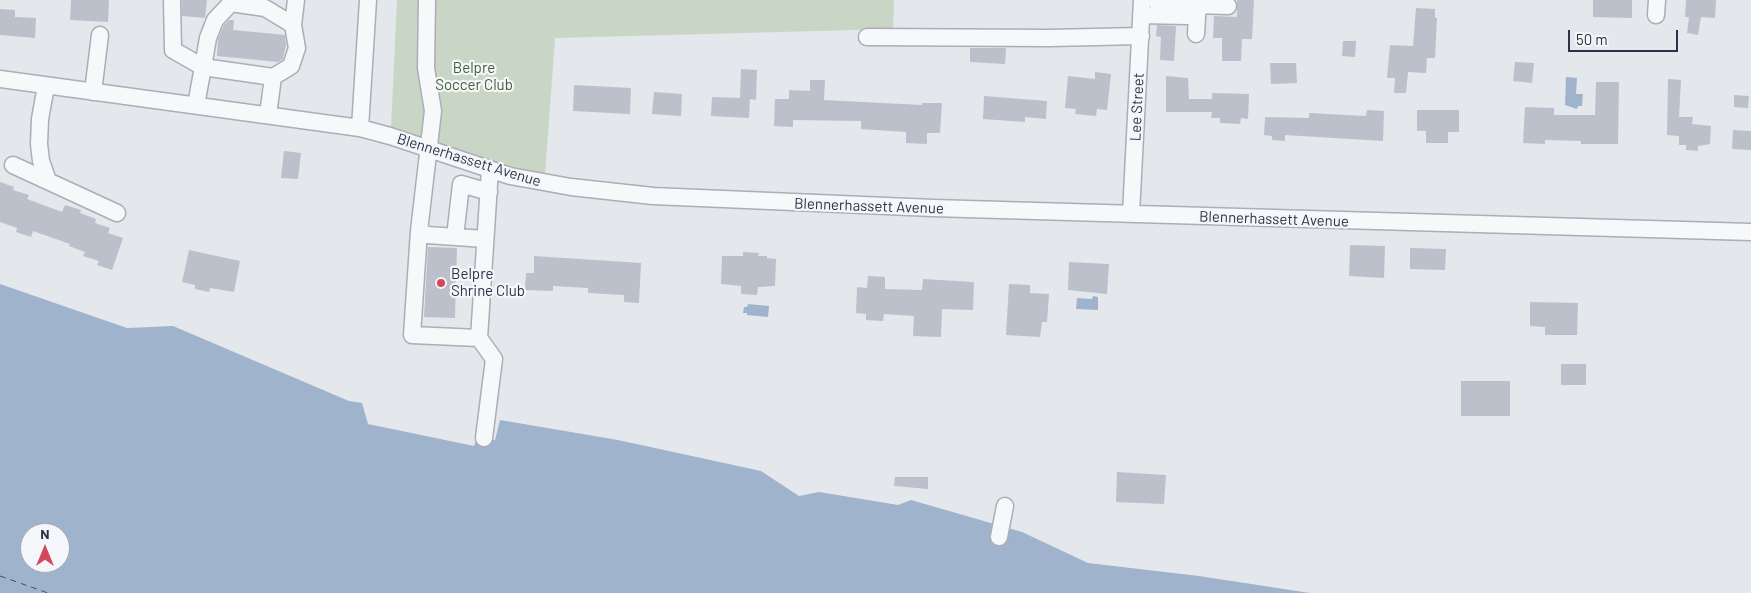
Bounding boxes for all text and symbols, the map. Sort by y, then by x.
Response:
scale bar [1571,20,1681,52]
text: 50 m [1576,30,1608,48]
park label: Belpre Soccer Club [435,59,513,94]
street label: Lee Street [1126,72,1148,142]
street label: Blennerhassett Avenue [395,129,543,191]
street label: Blennerhassett Avenue [794,194,944,218]
street label: Blennerhassett Avenue [1199,207,1349,231]
place label: Belpre Shrine Club [451,265,525,300]
marker: Belpre Shrine Club [435,277,447,289]
north arrow [20,523,70,573]
text: N [40,525,50,542]

